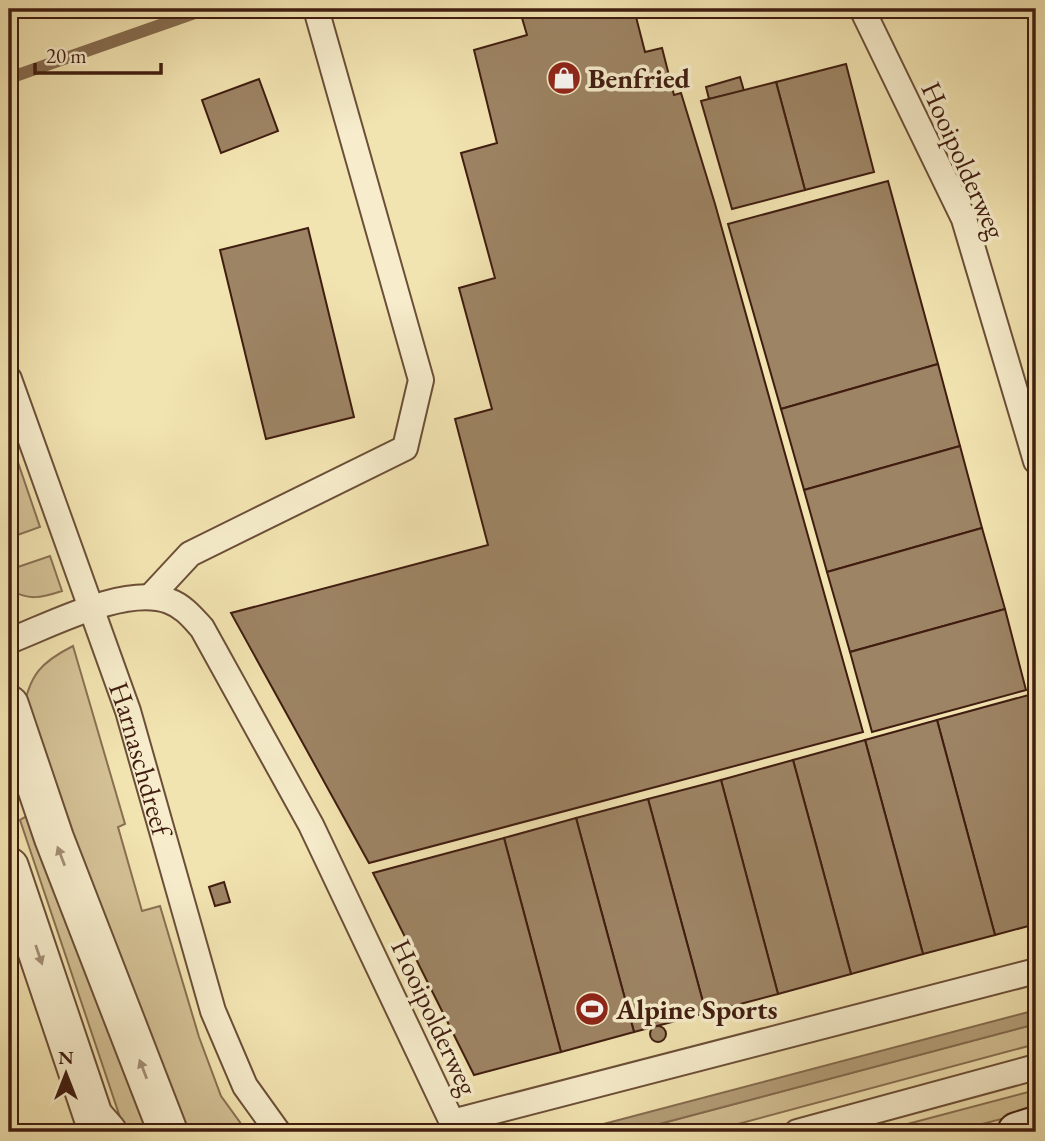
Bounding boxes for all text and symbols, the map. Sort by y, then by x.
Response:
scale bar [35,32,161,76]
text: 20 m [46,42,87,69]
shop icon: Benfried [545,59,583,97]
place label: Benfried [588,60,691,96]
street label: Hooipolderweg [913,76,1015,245]
street label: Harnaschdreef [101,677,181,842]
one-way arrow [56,846,67,867]
street label: Hooipolderweg [383,933,487,1101]
one-way arrow [34,944,45,965]
sports icon: Alpine Sports [573,990,611,1028]
place label: Alpine Sports [615,991,778,1027]
north arrow [32,1040,102,1110]
text: N [58,1045,74,1070]
one-way arrow [138,1058,149,1079]

